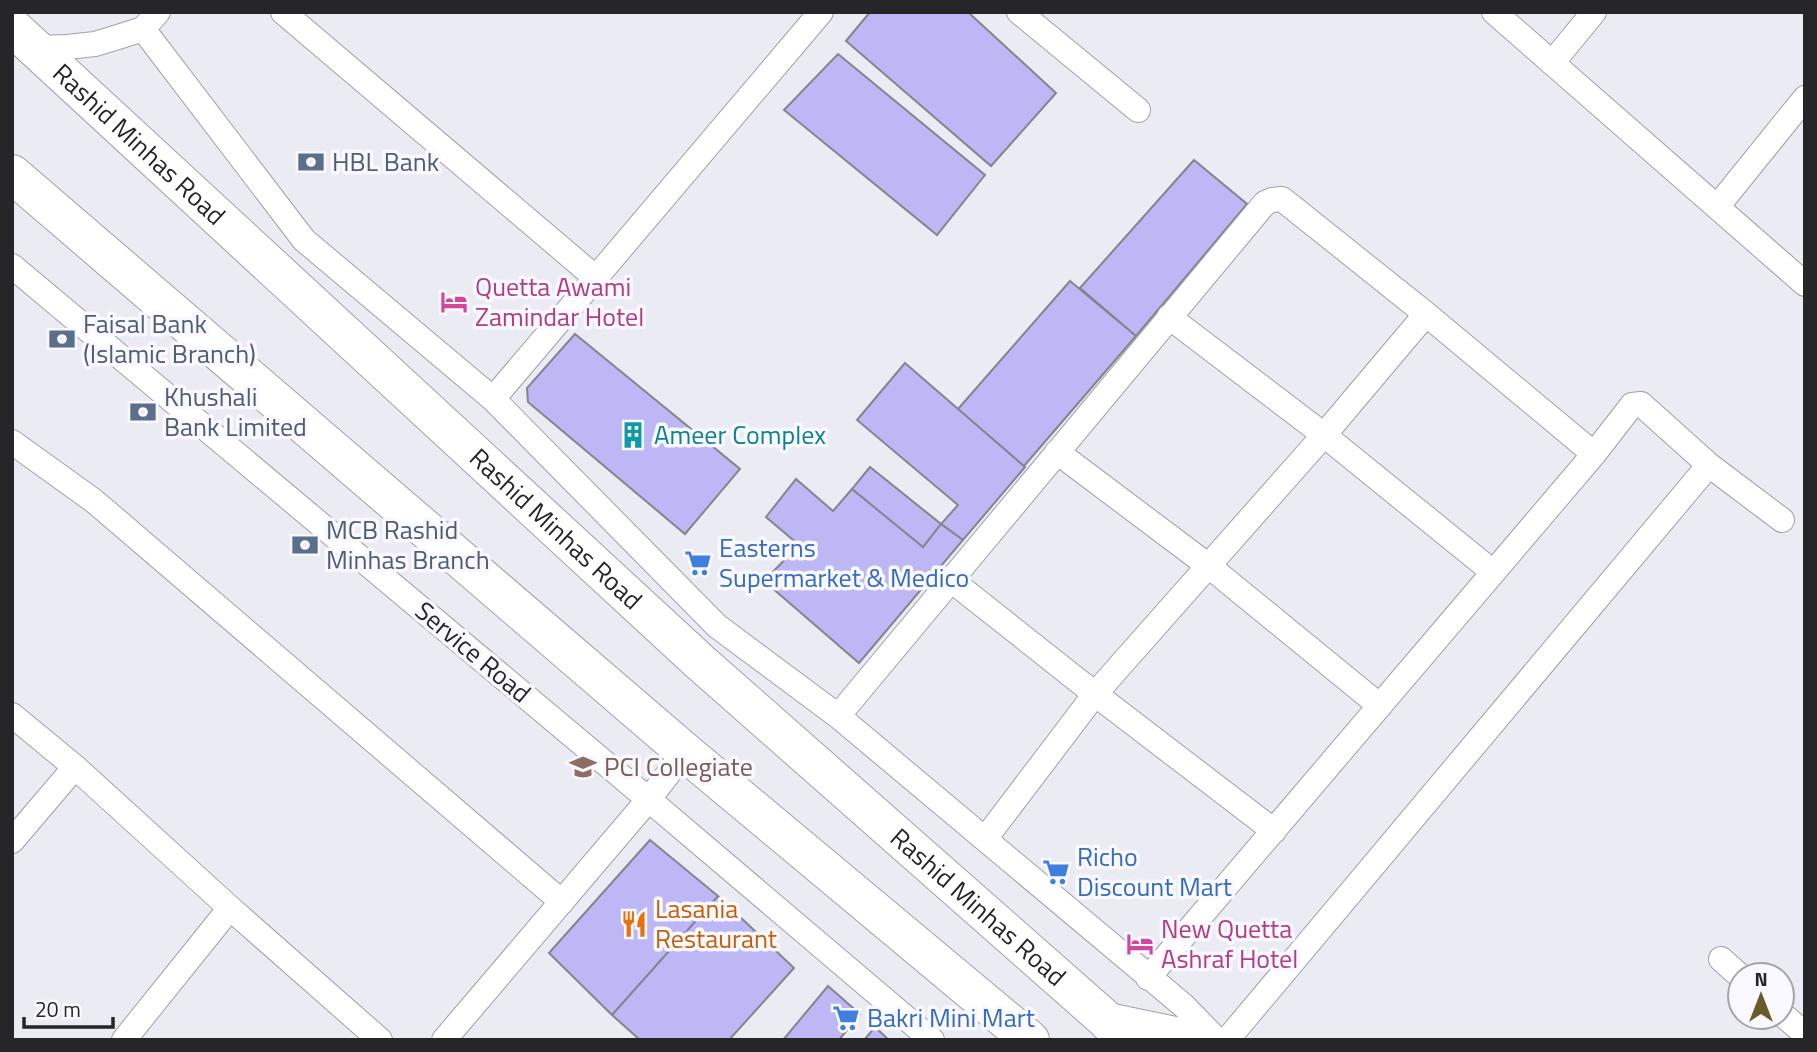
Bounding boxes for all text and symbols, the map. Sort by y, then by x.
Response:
street label: Rashid Minhas Road [44,54,235,234]
place label: HBL Bank [332,142,439,181]
bank icon: HBL Bank [296,147,326,177]
place label: Quetta Awami Zamindar Hotel [475,267,644,336]
hotel icon: Quetta Awami Zamindar Hotel [439,287,469,317]
place label: Faisal Bank (Islamic Branch) [83,304,256,373]
bank icon: Faisal Bank (Islamic Branch) [47,324,77,354]
place label: Khushali Bank Limited [164,377,307,446]
bank icon: Khushali Bank Limited [128,397,158,427]
place label: Ameer Complex [654,415,826,454]
building icon: Ameer Complex [618,420,648,450]
street label: Rashid Minhas Road [461,439,651,618]
place label: MCB Rashid Minhas Branch [326,510,490,579]
place label: Easterns Supermarket & Medico [719,528,969,597]
bank icon: MCB Rashid Minhas Branch [290,530,320,560]
supermarket icon: Easterns Supermarket & Medico [683,548,713,578]
street label: Service Road [407,591,540,712]
place label: PCI Collegiate [604,747,753,786]
school or university icon: PCI Collegiate [568,752,598,782]
street label: Rashid Minhas Road [882,818,1075,995]
place label: Richo Discount Mart [1077,837,1232,906]
supermarket icon: Richo Discount Mart [1041,857,1071,887]
place label: Lasania Restaurant [655,889,777,958]
restaurant icon: Lasania Restaurant [619,909,649,939]
place label: New Quetta Ashraf Hotel [1161,909,1298,978]
hotel icon: New Quetta Ashraf Hotel [1125,929,1155,959]
north arrow [1726,961,1796,1031]
text: N [1754,964,1768,993]
scale bar [24,986,114,1030]
text: 20 m [35,993,81,1025]
place label: Bakri Mini Mart [867,998,1035,1037]
supermarket icon: Bakri Mini Mart [831,1003,861,1033]

